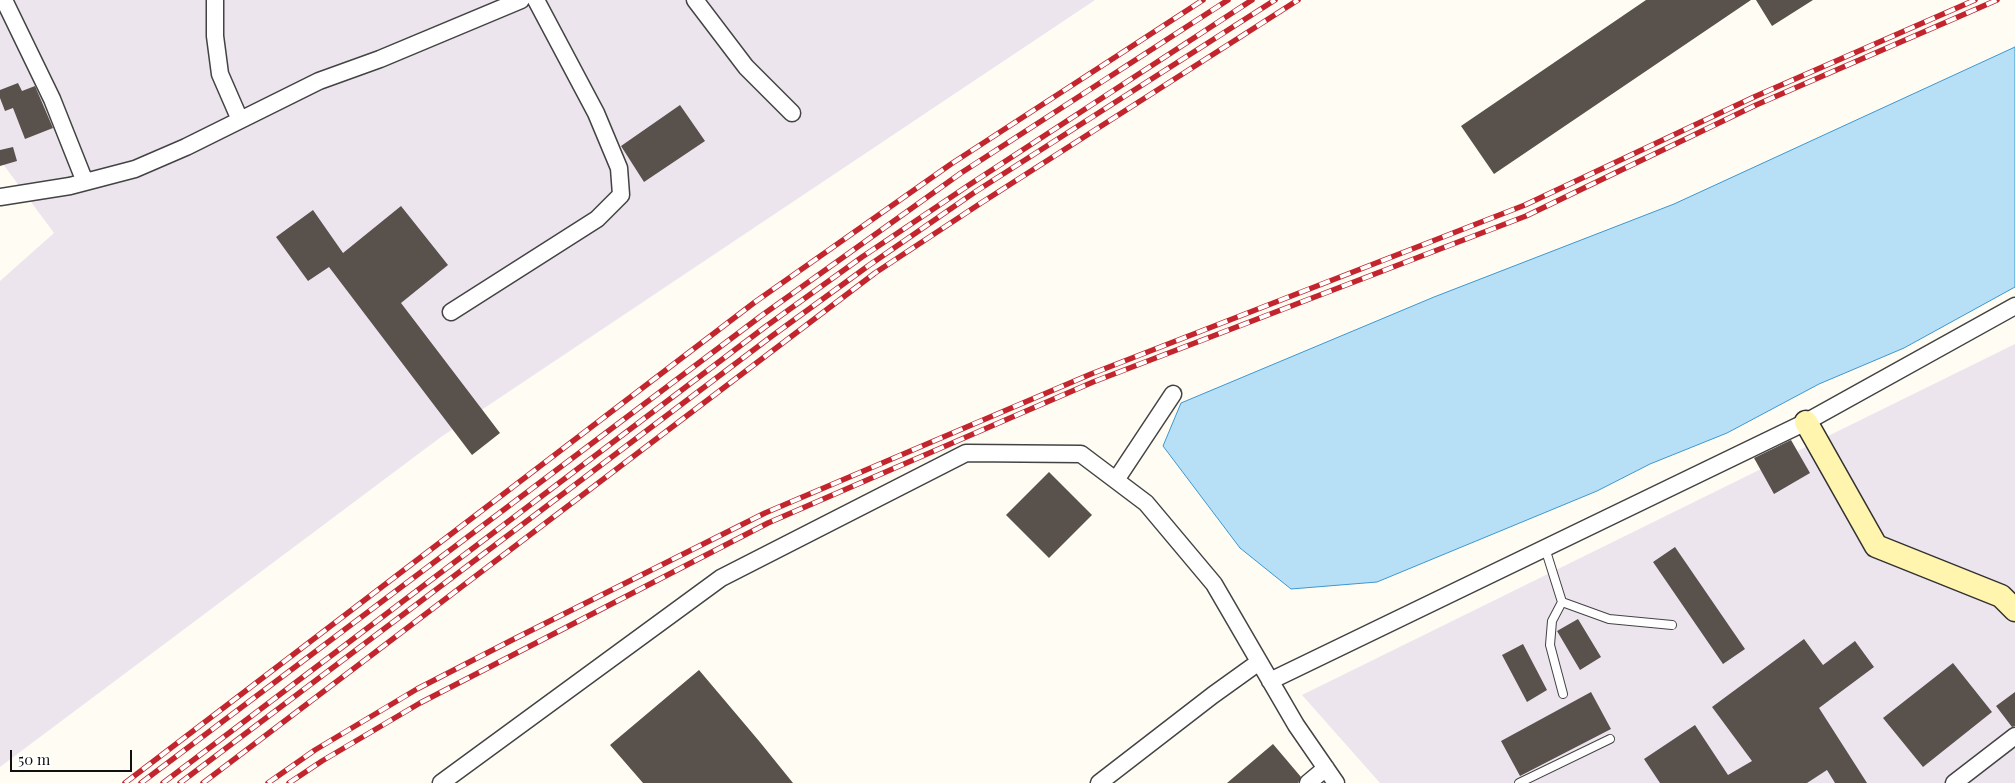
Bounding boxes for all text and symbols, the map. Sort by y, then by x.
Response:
scale bar [12,740,135,772]
text: 50 m [18,749,50,769]

